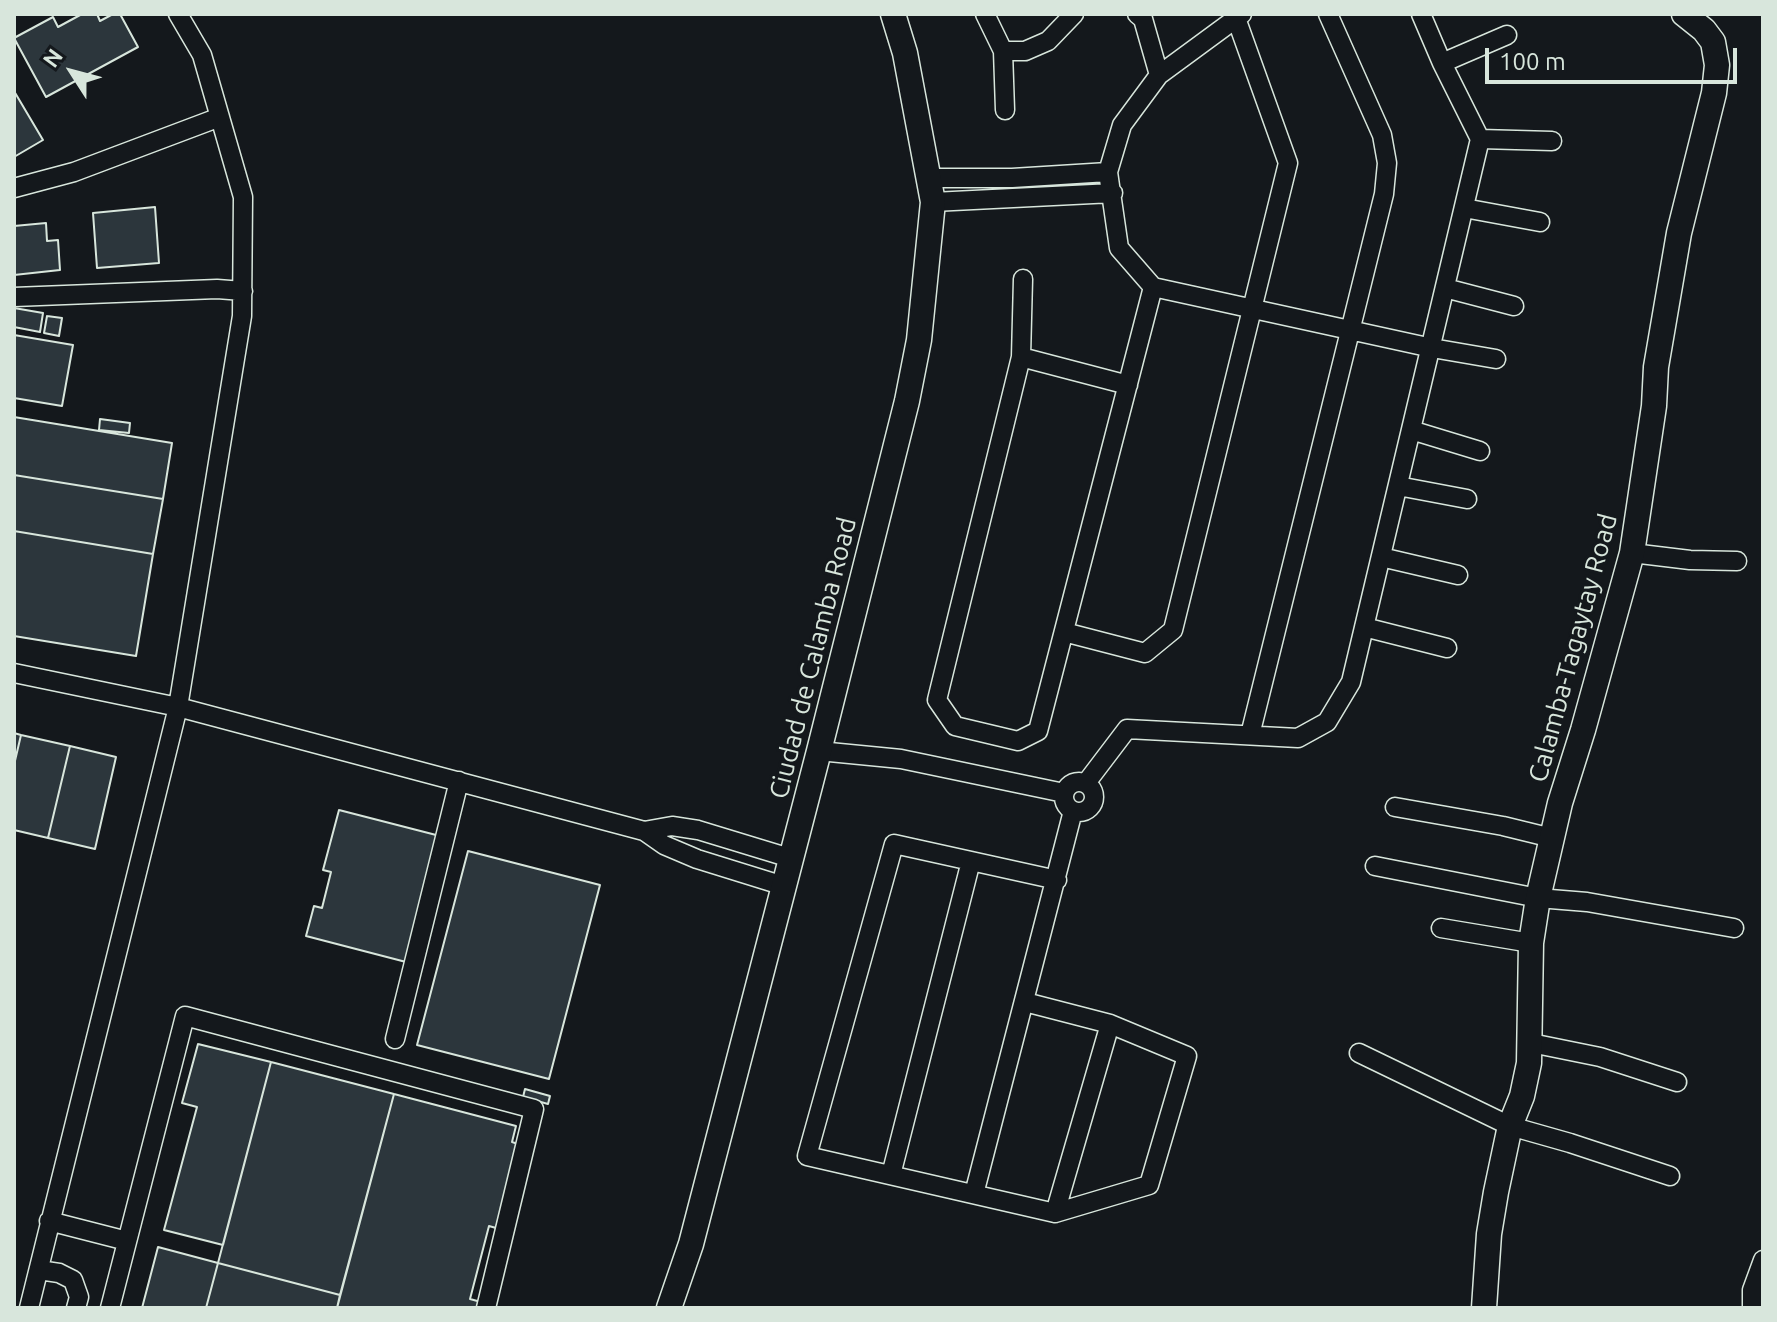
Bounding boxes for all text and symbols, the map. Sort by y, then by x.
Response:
north arrow [32,32,112,112]
scale bar [1489,32,1741,82]
text: N [37,44,67,72]
text: 100 m [1499,48,1566,75]
street label: Calamba-Tagaytay Road [1522,510,1624,786]
street label: Ciudad de Calamba Road [763,514,863,802]

